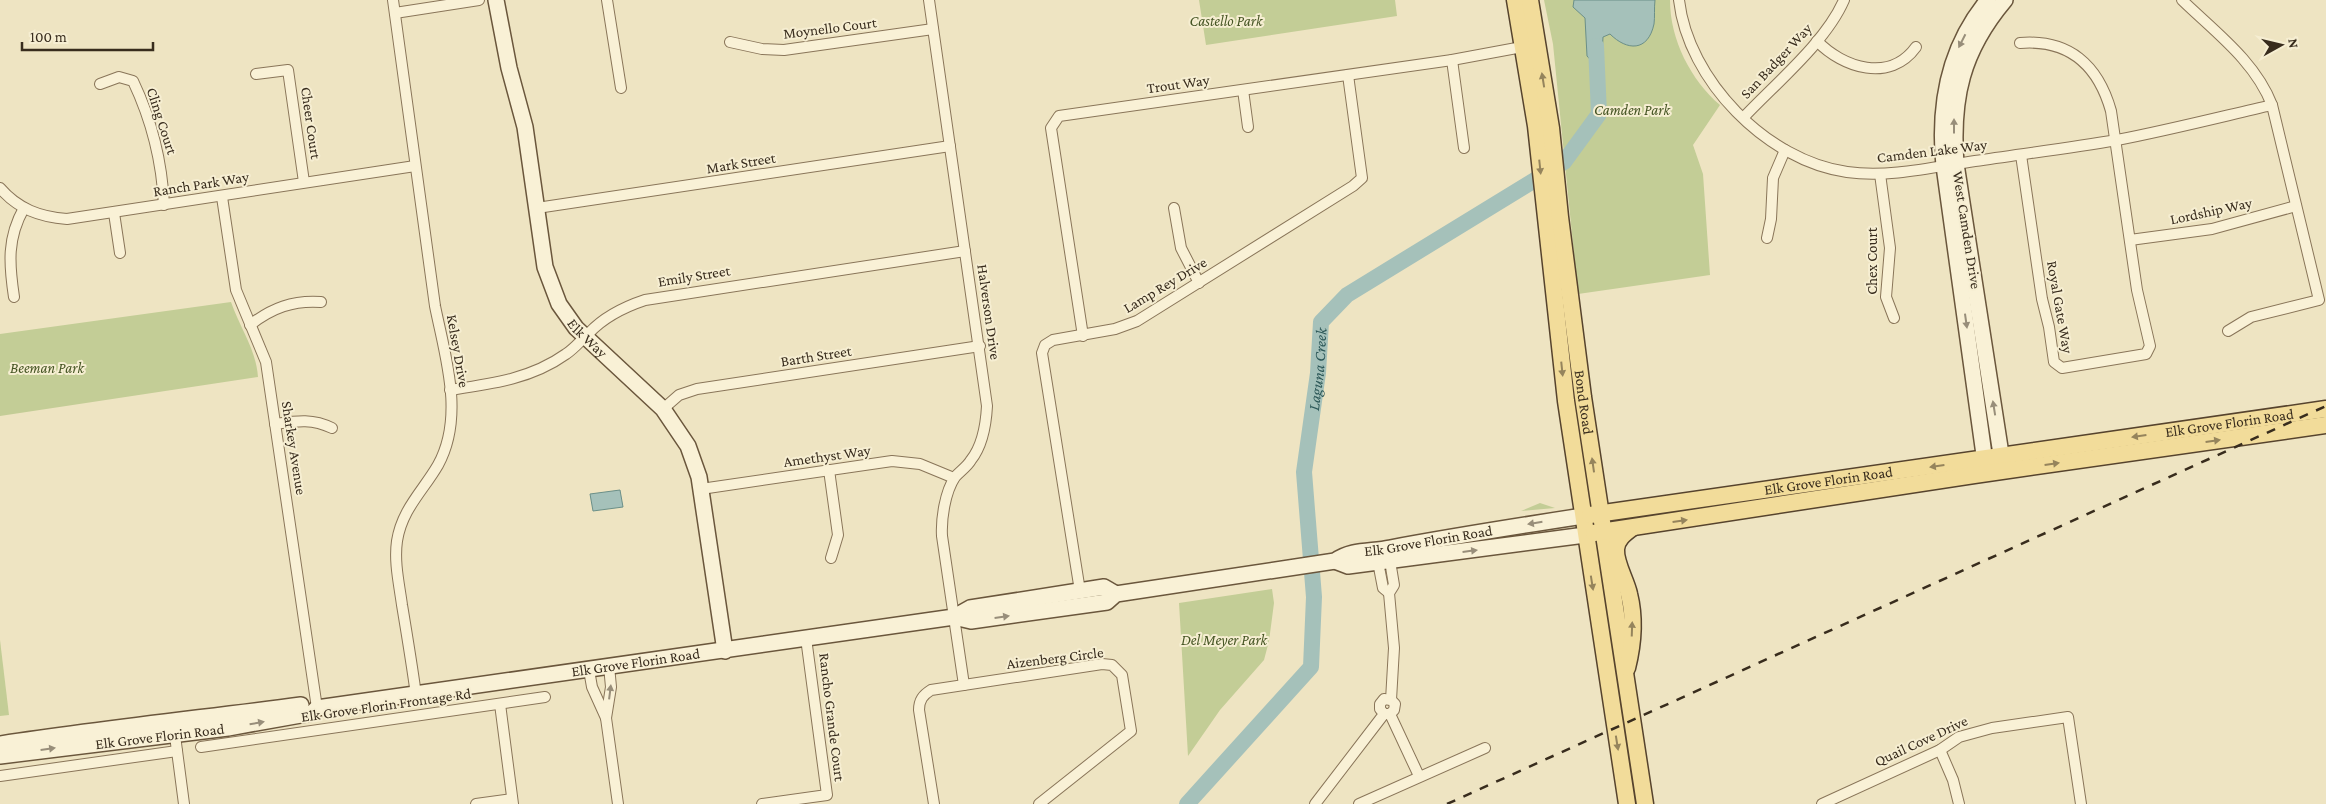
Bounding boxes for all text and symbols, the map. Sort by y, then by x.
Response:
park label: Castello Park [1189,13,1264,29]
street label: Moynello Court [782,14,879,43]
scale bar [22,20,154,52]
street label: San Badger Way [1737,20,1816,102]
north arrow [2256,20,2306,70]
text: 100 m [30,29,67,45]
one-way arrow [1958,34,1966,48]
text: N [2285,37,2303,49]
one-way arrow [1539,71,1547,87]
street label: Trout Way [1146,72,1211,97]
street label: Cling Court [143,86,181,158]
street label: Cheer Court [298,86,324,161]
park label: Camden Park [1594,102,1671,118]
one-way arrow [1950,118,1958,134]
street label: Camden Lake Way [1876,136,1988,167]
street label: Mark Street [705,149,778,176]
one-way arrow [1536,159,1544,175]
street label: Ranch Park Way [152,169,250,200]
street label: West Camden Drive [1950,170,1984,290]
street label: Lordship Way [2169,195,2254,228]
street label: Chex Court [1864,226,1880,295]
street label: Lamp Rey Drive [1120,254,1210,317]
street label: Royal Gate Way [2043,260,2076,355]
street label: Emily Street [657,262,732,291]
street label: Halverson Drive [974,263,1004,361]
street label: Kelsey Drive [443,313,472,389]
one-way arrow [1962,313,1970,329]
street label: Elk Way [564,316,611,362]
water label: Laguna Creek [1305,326,1330,412]
street label: Barth Street [779,342,854,369]
park label: Beeman Park [10,360,85,376]
one-way arrow [1558,362,1566,378]
street label: Bond Road [1572,369,1597,436]
street label: Sharkey Avenue [278,400,309,497]
one-way arrow [1990,400,1998,416]
street label: Elk Grove Florin Road [2164,406,2295,440]
one-way arrow [2131,433,2147,441]
one-way arrow [2205,437,2221,445]
street label: Amethyst Way [783,442,872,471]
one-way arrow [1589,457,1597,473]
one-way arrow [2044,460,2060,468]
one-way arrow [1929,462,1945,470]
street label: Elk Grove Florin Road [1763,463,1894,498]
one-way arrow [1672,516,1688,524]
one-way arrow [1526,519,1542,527]
street label: Elk Grove Florin Road [1364,522,1494,559]
one-way arrow [1462,547,1478,555]
one-way arrow [1588,575,1596,591]
one-way arrow [995,612,1011,620]
one-way arrow [1628,621,1636,637]
park label: Del Meyer Park [1181,632,1269,649]
street label: Aizenberg Circle [1006,644,1105,673]
street label: Elk Grove Florin Road [570,645,701,680]
street label: Rancho Grande Court [816,652,848,783]
one-way arrow [606,684,614,700]
street label: Elk Grove Florin Frontage Rd [300,685,472,726]
street label: Quail Cove Drive [1872,712,1970,770]
one-way arrow [250,718,266,726]
street label: Elk Grove Florin Road [94,721,225,752]
one-way arrow [1613,736,1621,752]
one-way arrow [41,745,57,753]

